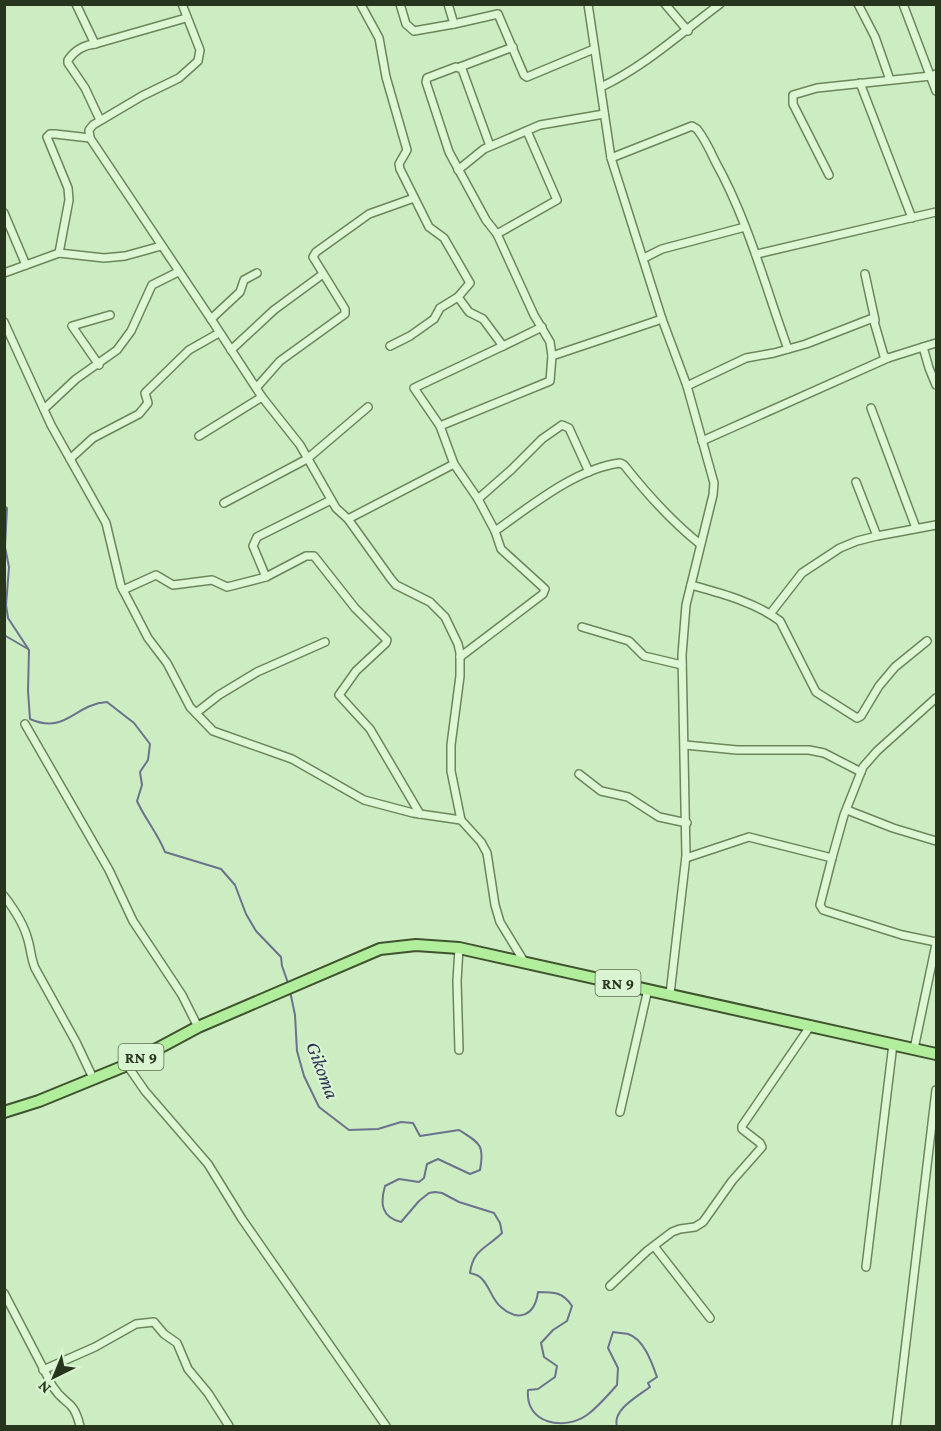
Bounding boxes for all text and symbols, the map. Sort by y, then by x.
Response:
road number: RN 9 [596,970,640,996]
water label: Gikoma [302,1038,344,1102]
road number: RN 9 [118,1044,164,1070]
north arrow [24,1347,84,1407]
text: N [34,1378,54,1398]

